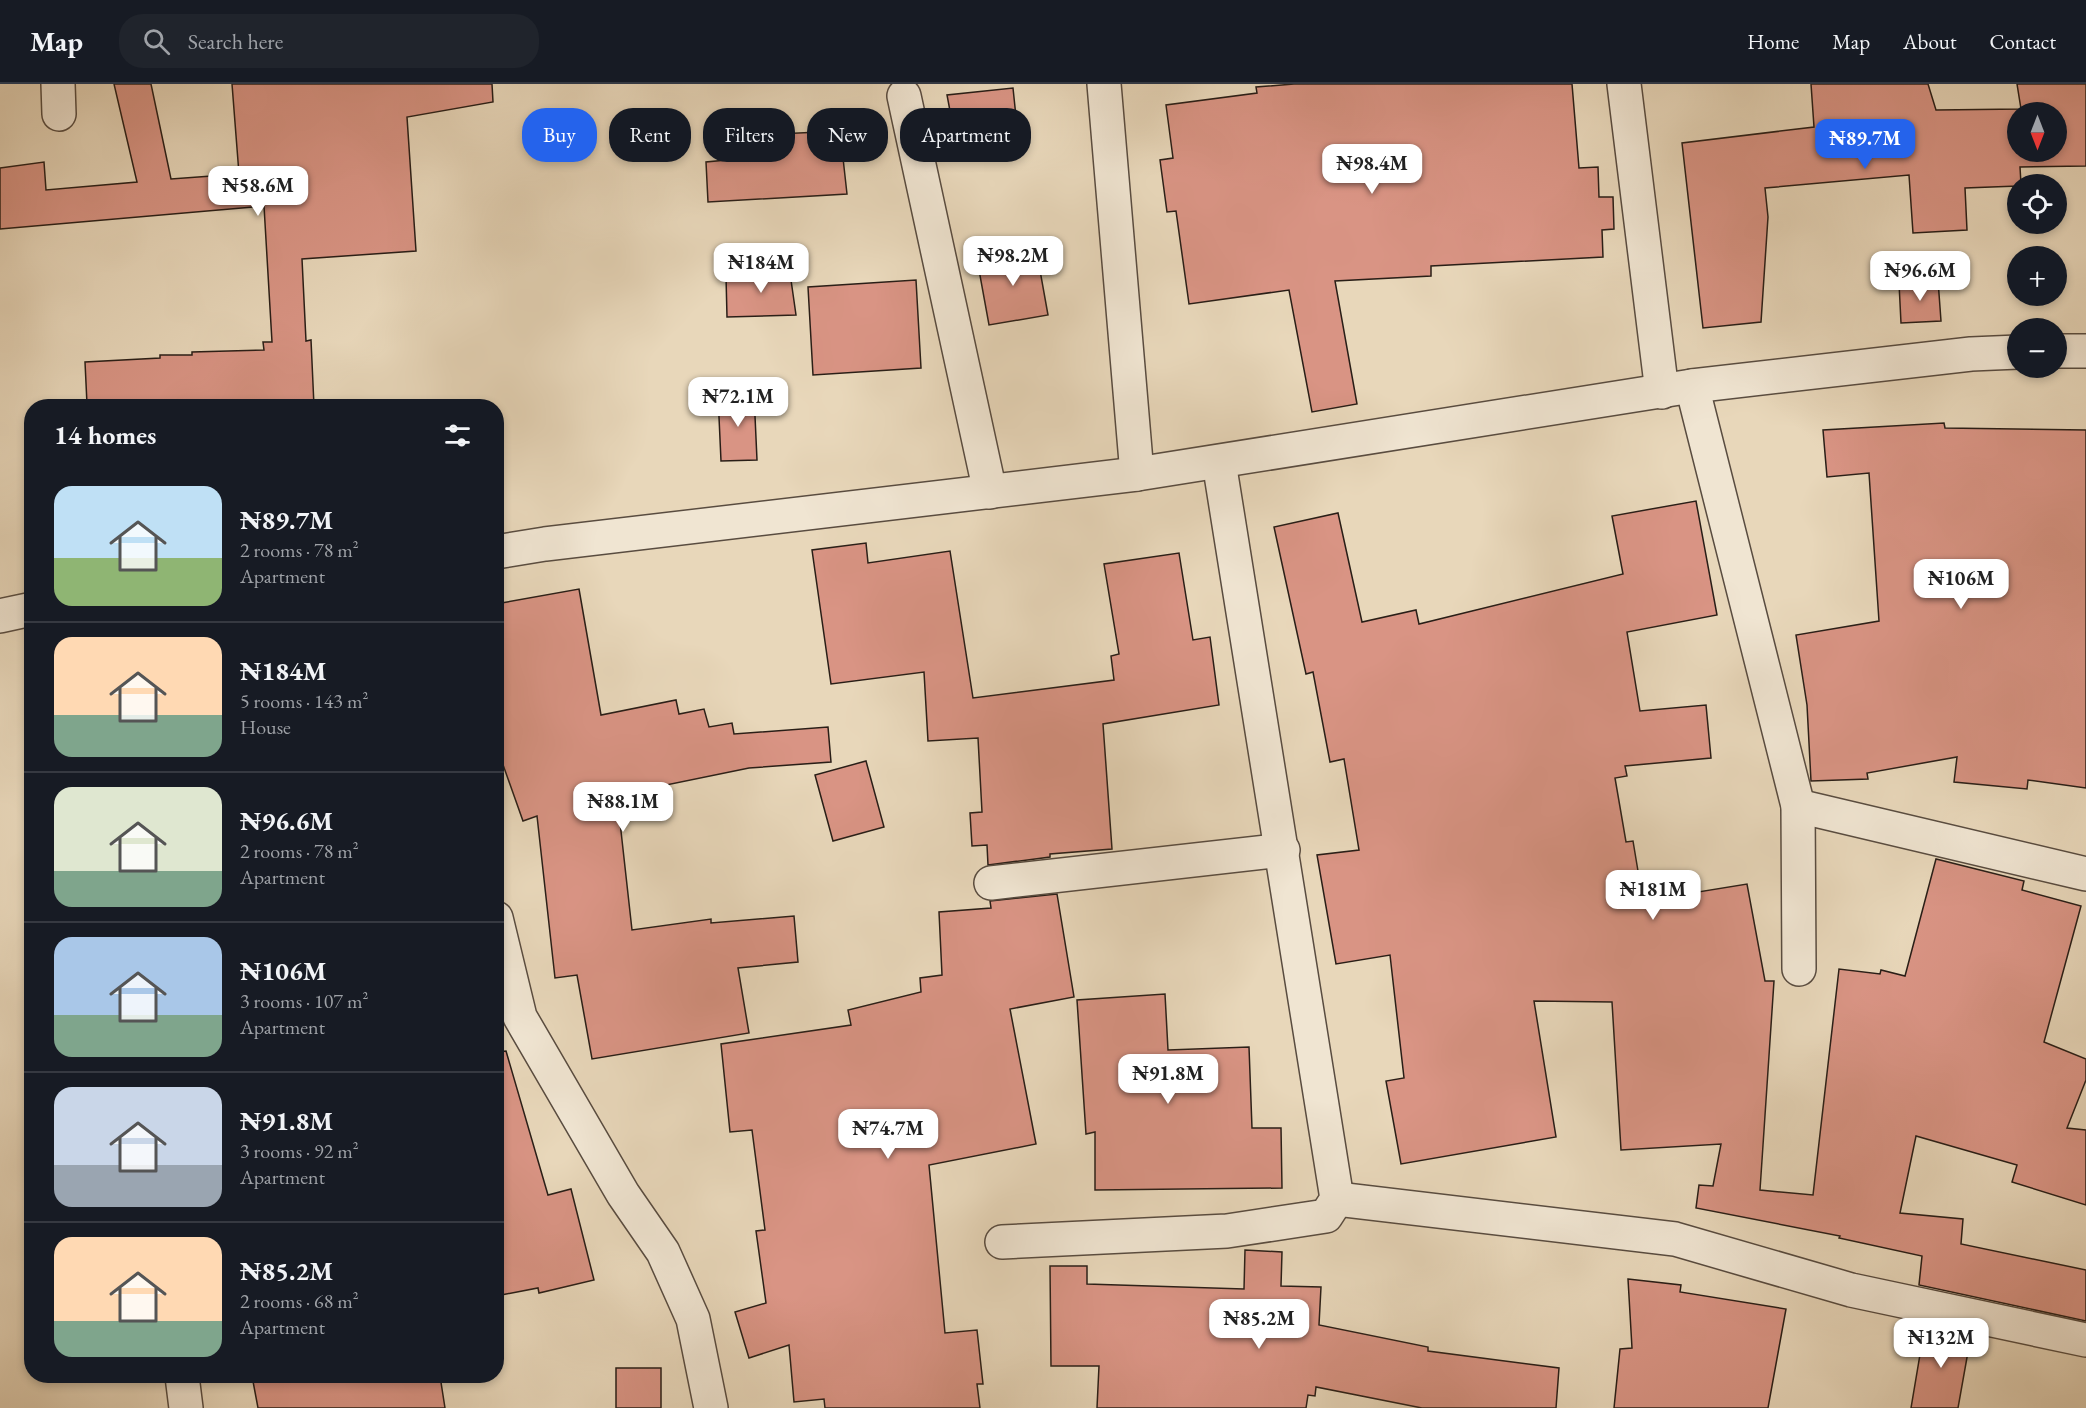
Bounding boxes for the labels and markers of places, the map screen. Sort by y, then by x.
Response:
pin: ₦89.7M [1816,119,1914,170]
pin: ₦98.4M [1323,144,1421,195]
pin: ₦58.6M [209,166,307,217]
pin: ₦98.2M [964,236,1062,287]
pin: ₦184M [719,243,803,294]
pin: ₦96.6M [1871,251,1969,302]
pin: ₦72.1M [689,377,787,428]
pin: ₦106M [1919,559,2003,610]
pin: ₦88.1M [574,782,672,833]
pin: ₦181M [1611,870,1695,921]
pin: ₦91.8M [1119,1054,1217,1105]
pin: ₦74.7M [839,1109,937,1160]
pin: ₦85.2M [1210,1299,1308,1350]
pin: ₦132M [1899,1318,1983,1369]

